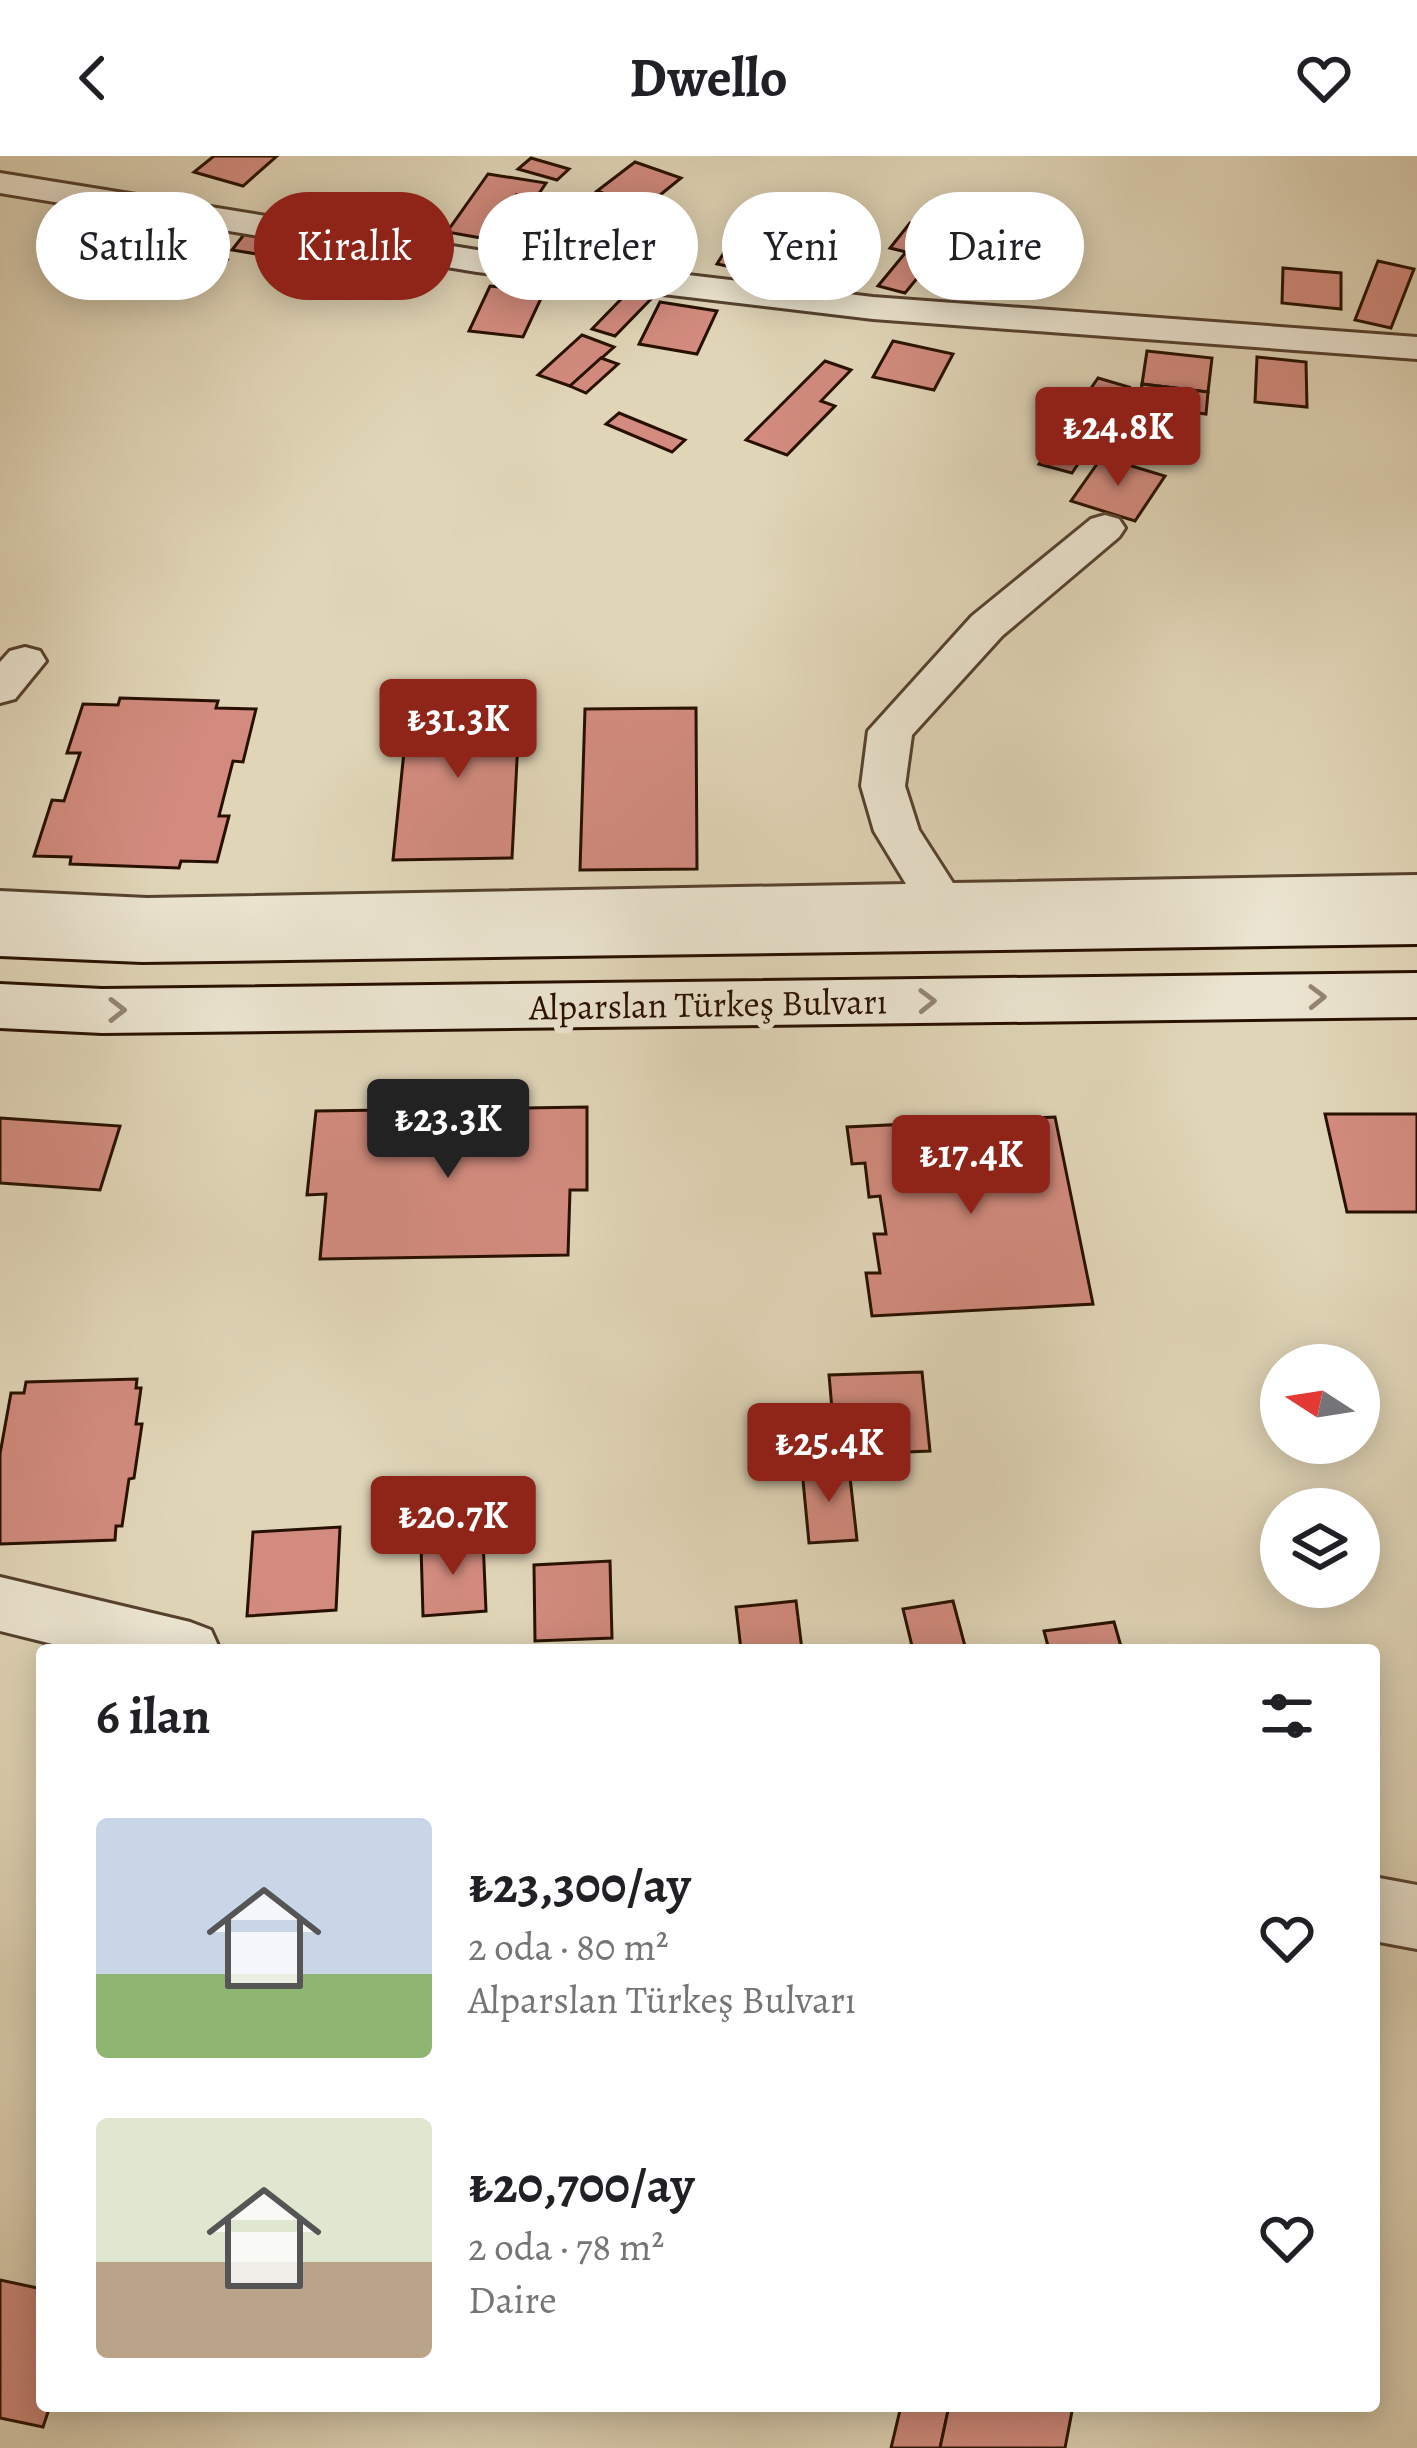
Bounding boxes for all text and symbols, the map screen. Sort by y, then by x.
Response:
text: Dwello [629,41,788,115]
icon: back [60,45,126,111]
icon: heart [1291,45,1357,111]
chip: Satılık [36,192,230,300]
chip: Kiralık [254,192,454,300]
chip: Filtreler [478,192,698,300]
chip: Yeni [722,192,881,300]
chip: Daire [905,192,1084,300]
pin: ₺24.8K [1020,387,1216,489]
text: ₺24.8K [1062,399,1174,452]
pin: ₺31.3K [360,679,556,781]
text: ₺31.3K [407,691,509,744]
street label: Alparslan Türkeş Bulvarı [527,976,888,1032]
one-way arrow [1308,984,1327,1010]
one-way arrow [919,988,937,1014]
one-way arrow [108,998,127,1024]
pin: ₺23.3K [350,1079,546,1181]
text: ₺23.3K [394,1091,502,1144]
pin: ₺17.4K [873,1115,1069,1217]
text: ₺17.4K [919,1127,1023,1180]
north arrow [1260,1344,1380,1464]
map controls [1260,1344,1380,1608]
pin: ₺25.4K [731,1403,927,1505]
text: ₺25.4K [774,1415,884,1468]
pin: ₺20.7K [355,1476,551,1578]
text: ₺20.7K [398,1488,508,1541]
button: layers [1260,1488,1380,1608]
text: 6 ilan [96,1681,210,1751]
icon: filters [1254,1683,1320,1749]
text: ₺23,300/ay [468,1850,691,1920]
icon: home [192,1866,336,2010]
icon: heart [1254,1905,1320,1971]
text: 2 oda · 80 m² [468,1920,669,1973]
text: Alparslan Türkeş Bulvarı [468,1973,856,2026]
text: ₺20,700/ay [468,2150,694,2220]
icon: home [192,2166,336,2310]
icon: heart [1254,2205,1320,2271]
text: 2 oda · 78 m² [468,2220,664,2273]
text: Daire [468,2273,557,2326]

